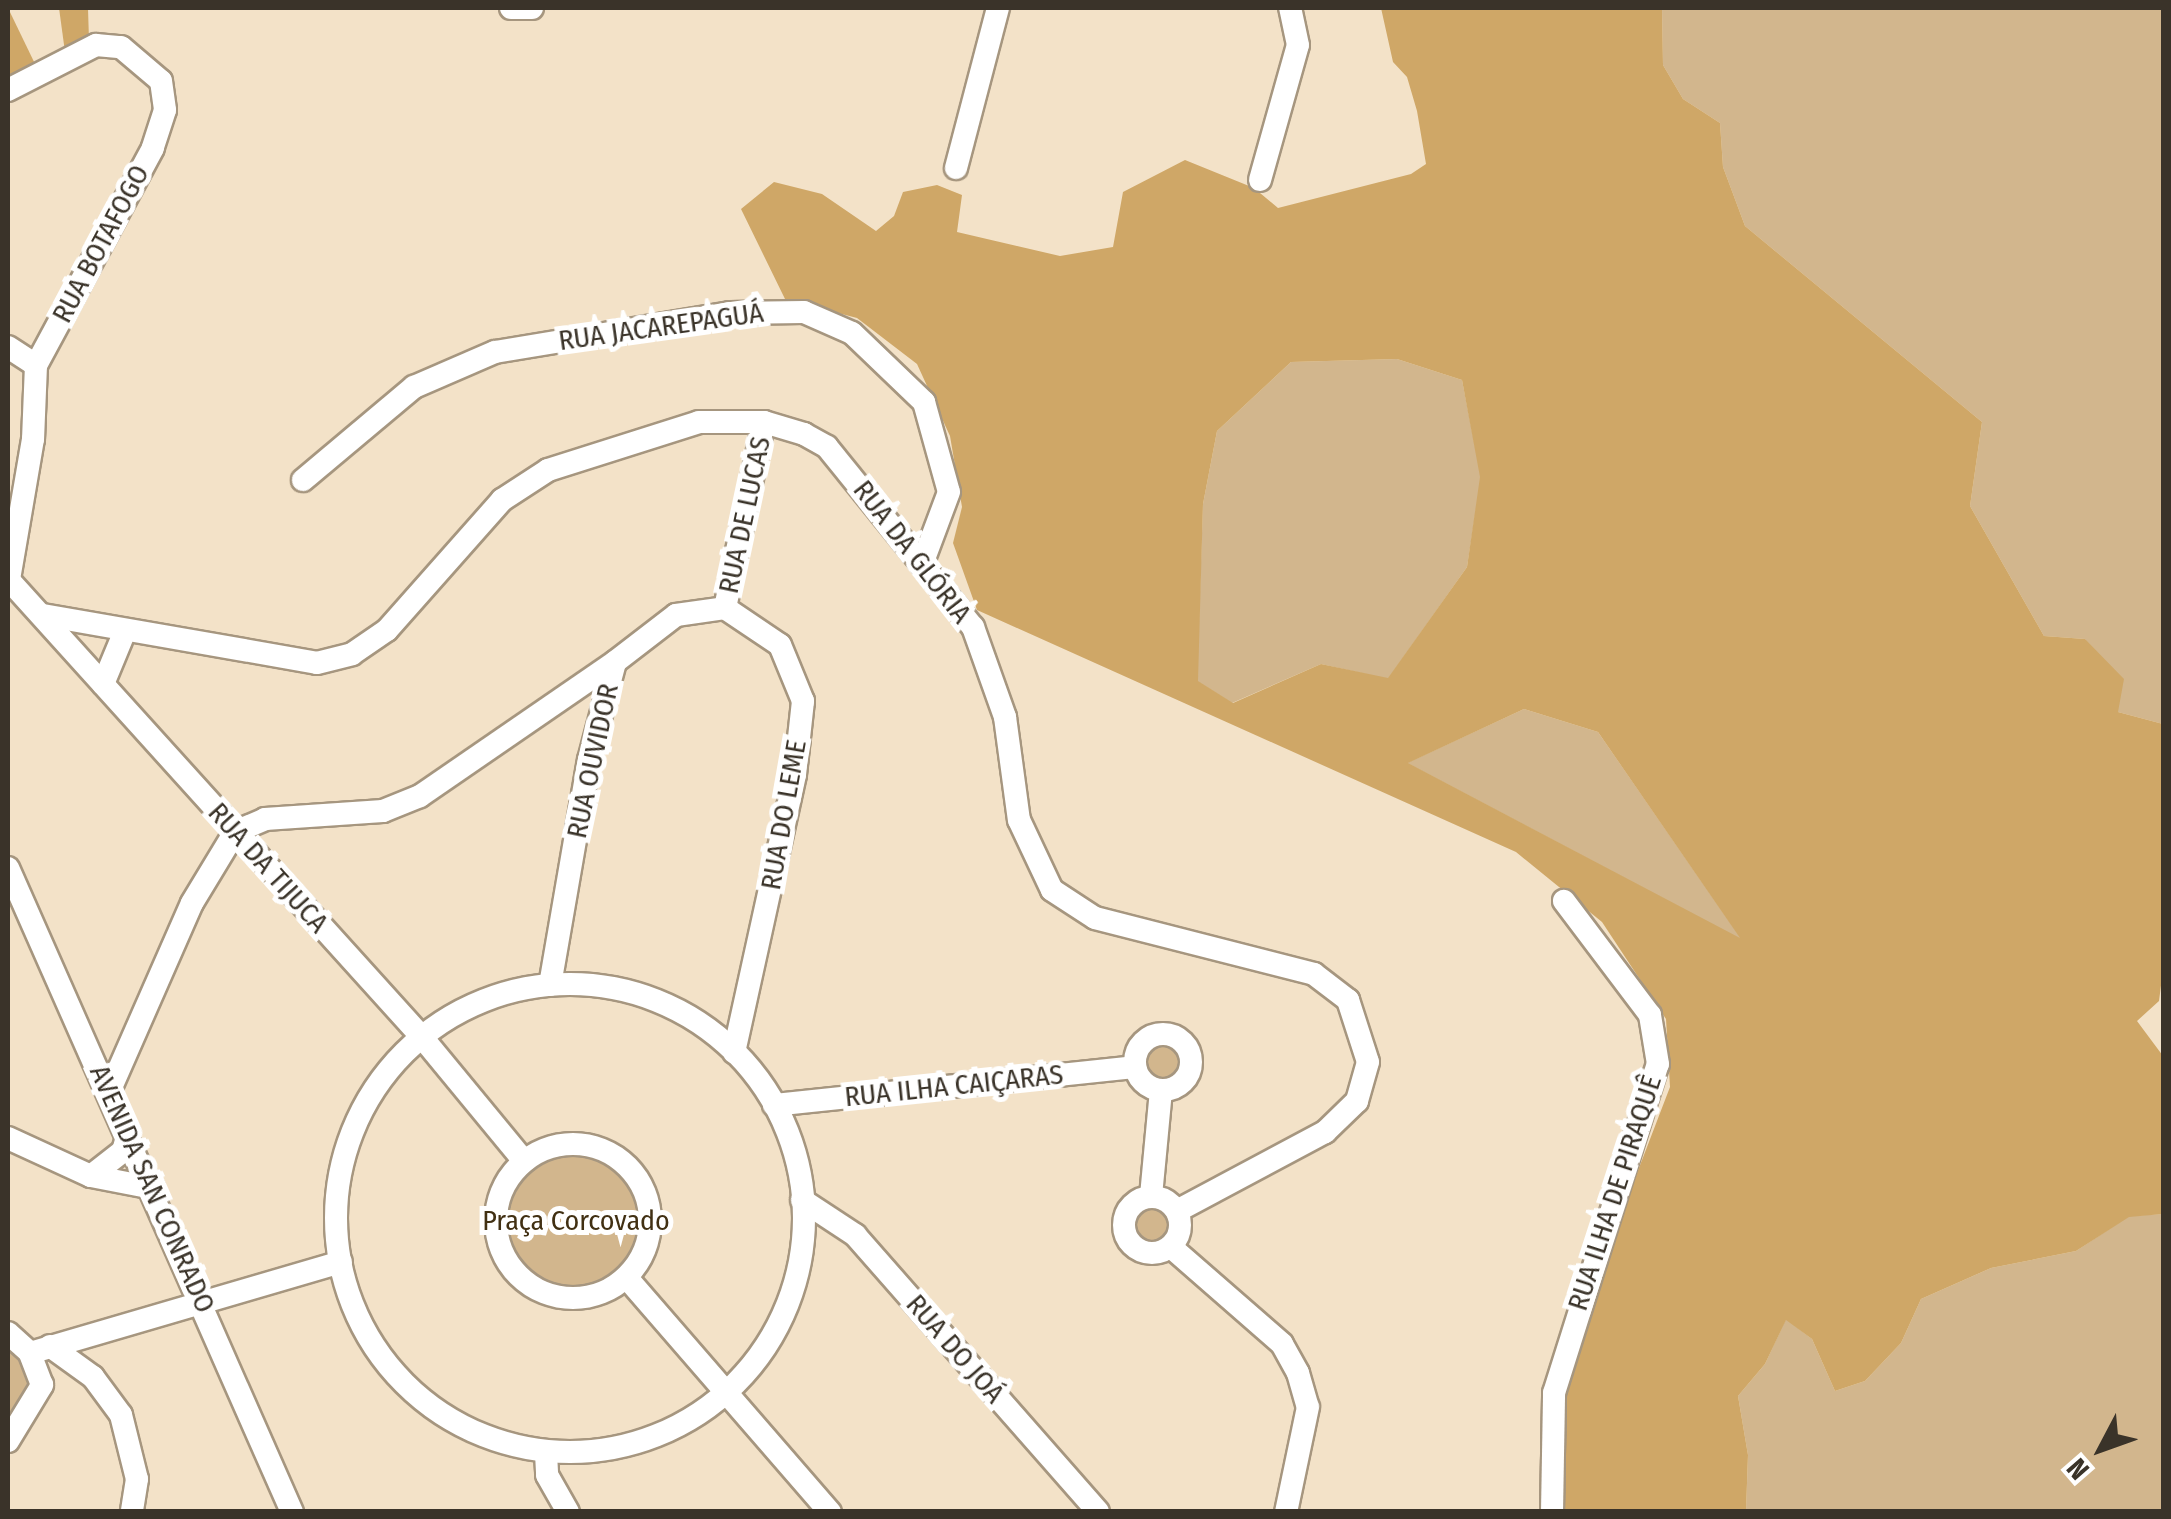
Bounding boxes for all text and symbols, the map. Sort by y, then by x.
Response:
street label: RUA BOTAFOGO [45,159,157,329]
street label: RUA JACAREPAGUÁ [556,296,766,358]
street label: RUA DE LUCAS [712,433,778,597]
street label: RUA DA GLÓRIA [846,474,978,630]
street label: RUA OUVIDOR [560,681,626,841]
street label: RUA DO LEME [754,737,814,893]
street label: RUA DA TIJUCA [201,796,335,940]
street label: RUA ILHA CAIÇARAS [843,1058,1065,1114]
street label: AVENIDA SAN CONRADO [82,1060,222,1318]
street label: RUA ILHA DE PIRAQUÊ [1561,1071,1669,1315]
park label: Praça Corcovado [482,1204,670,1238]
street label: RUA DO JOÁ [899,1288,1011,1410]
north arrow [2051,1399,2151,1499]
text: N [2060,1452,2096,1486]

